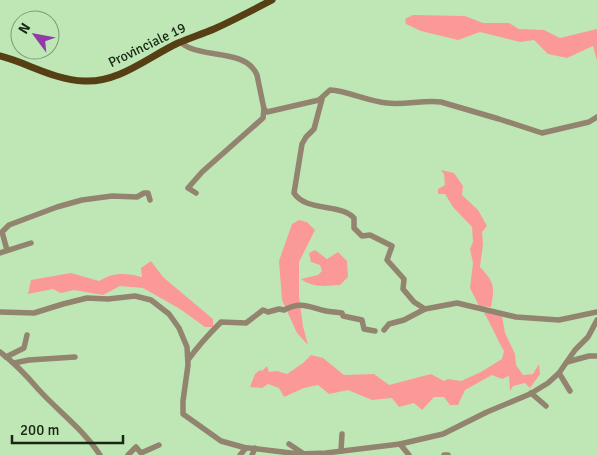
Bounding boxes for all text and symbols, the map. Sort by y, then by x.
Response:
north arrow [10,10,60,60]
street label: Provinciale 19 [105,19,189,71]
text: N [15,20,34,37]
scale bar [12,412,124,444]
text: 200 m [20,421,60,439]

